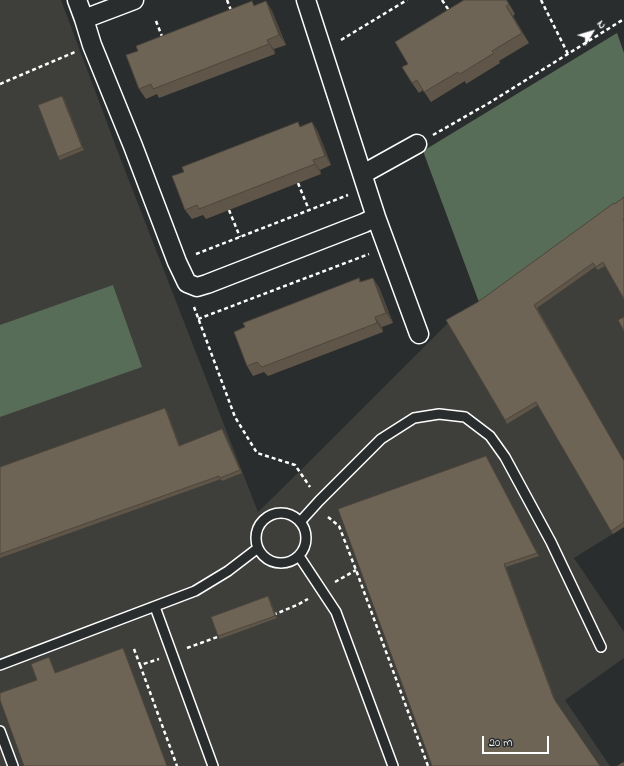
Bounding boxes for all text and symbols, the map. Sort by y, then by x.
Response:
north arrow [572,12,612,52]
text: N [593,17,610,32]
scale bar [484,728,551,754]
text: 20 m [489,734,512,752]

